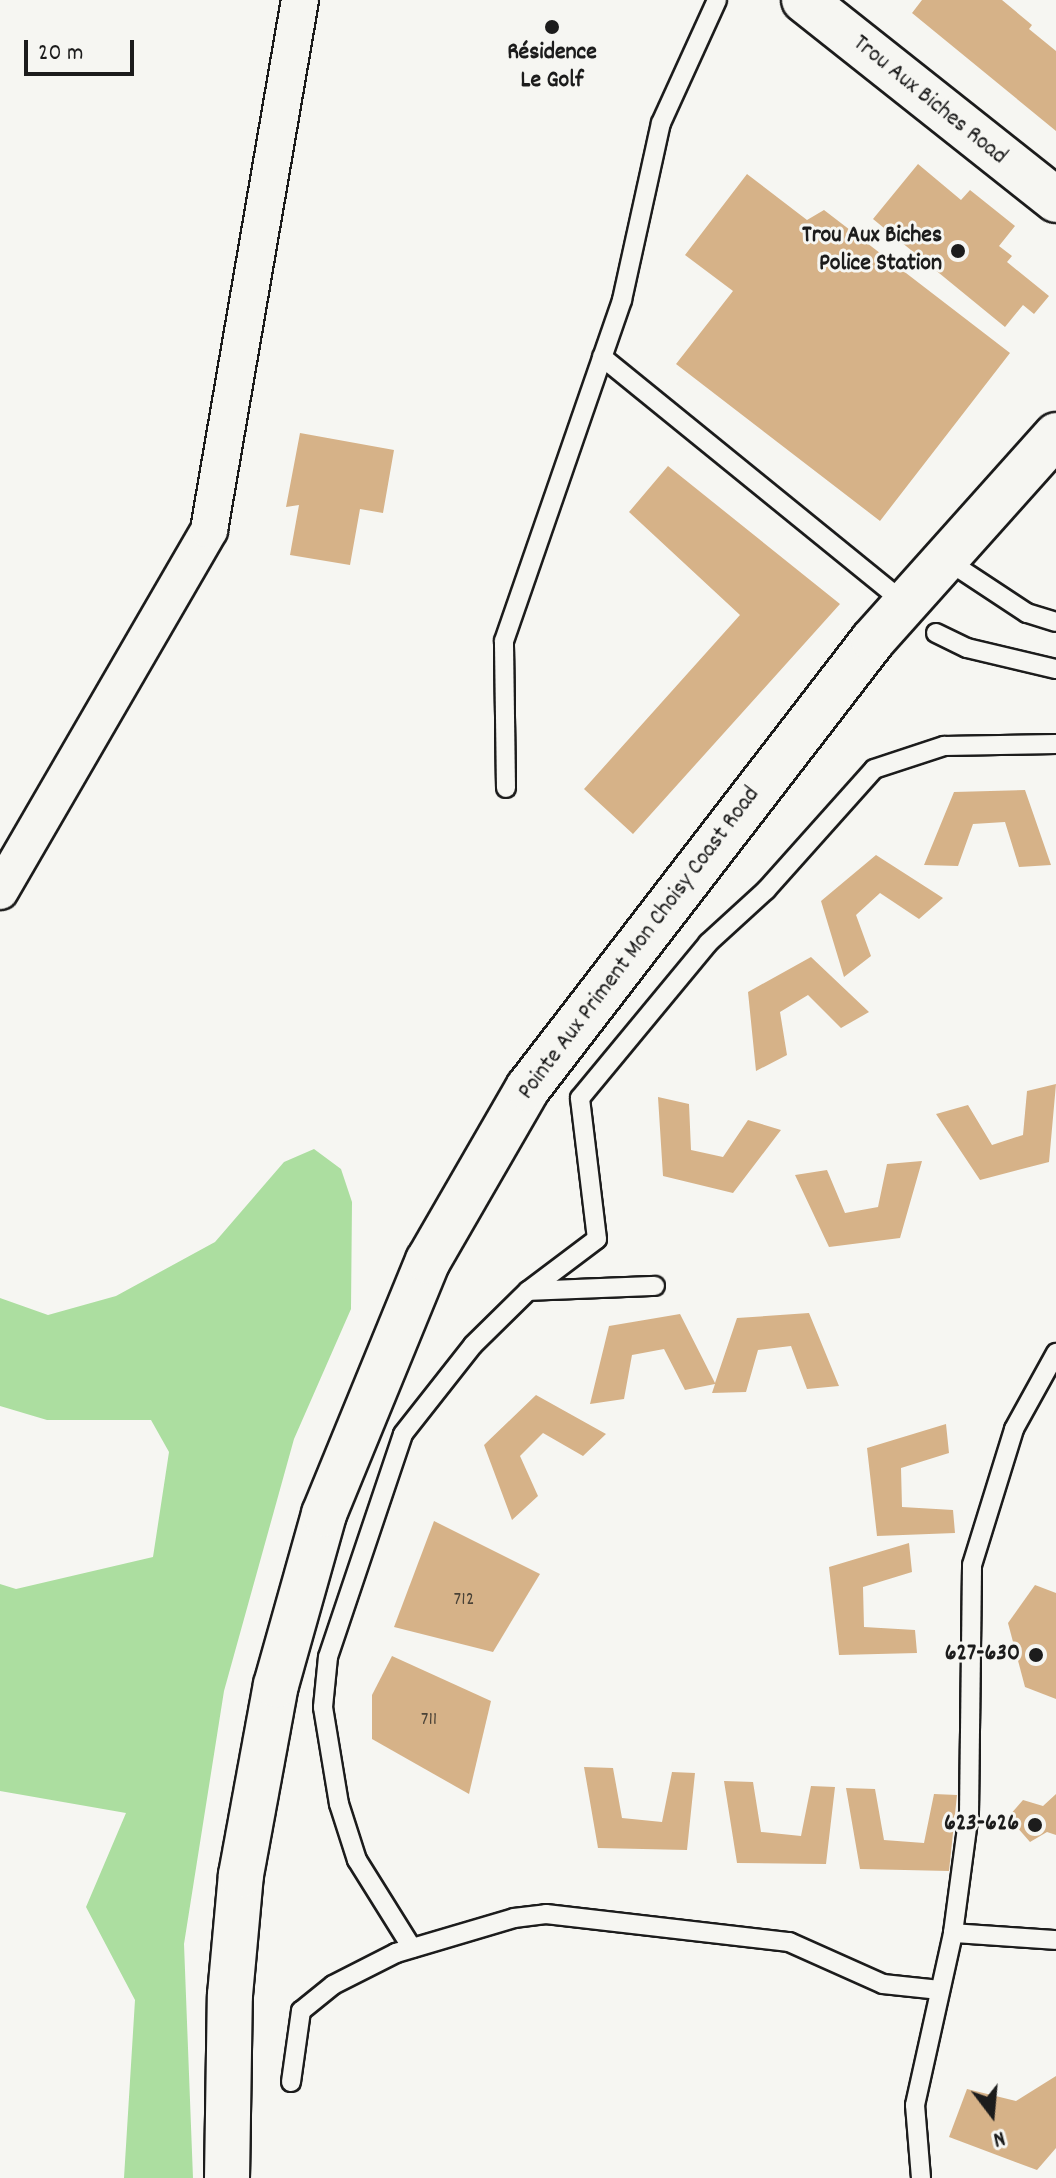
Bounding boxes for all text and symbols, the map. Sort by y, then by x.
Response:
marker: Résidence Le Golf [543,18,561,36]
scale bar [28,24,138,74]
street label: Trou Aux Biches Road [846,30,1012,172]
text: 20 m [38,37,84,71]
place label: Résidence Le Golf [507,40,597,96]
place label: Trou Aux Biches Police Station [802,223,942,279]
marker: Trou Aux Biches Police Station [949,242,967,260]
street label: Pointe Aux Priment Mon Choisy Coast Road [513,782,767,1106]
house number: 712 [454,1588,474,1612]
place label: 627-630 [945,1641,1020,1669]
marker: 627-630 [1027,1646,1045,1664]
house number: 711 [421,1708,437,1732]
place label: 623-626 [944,1811,1019,1839]
marker: 623-626 [1026,1816,1044,1834]
north arrow [952,2074,1032,2154]
text: N [989,2121,1008,2154]

